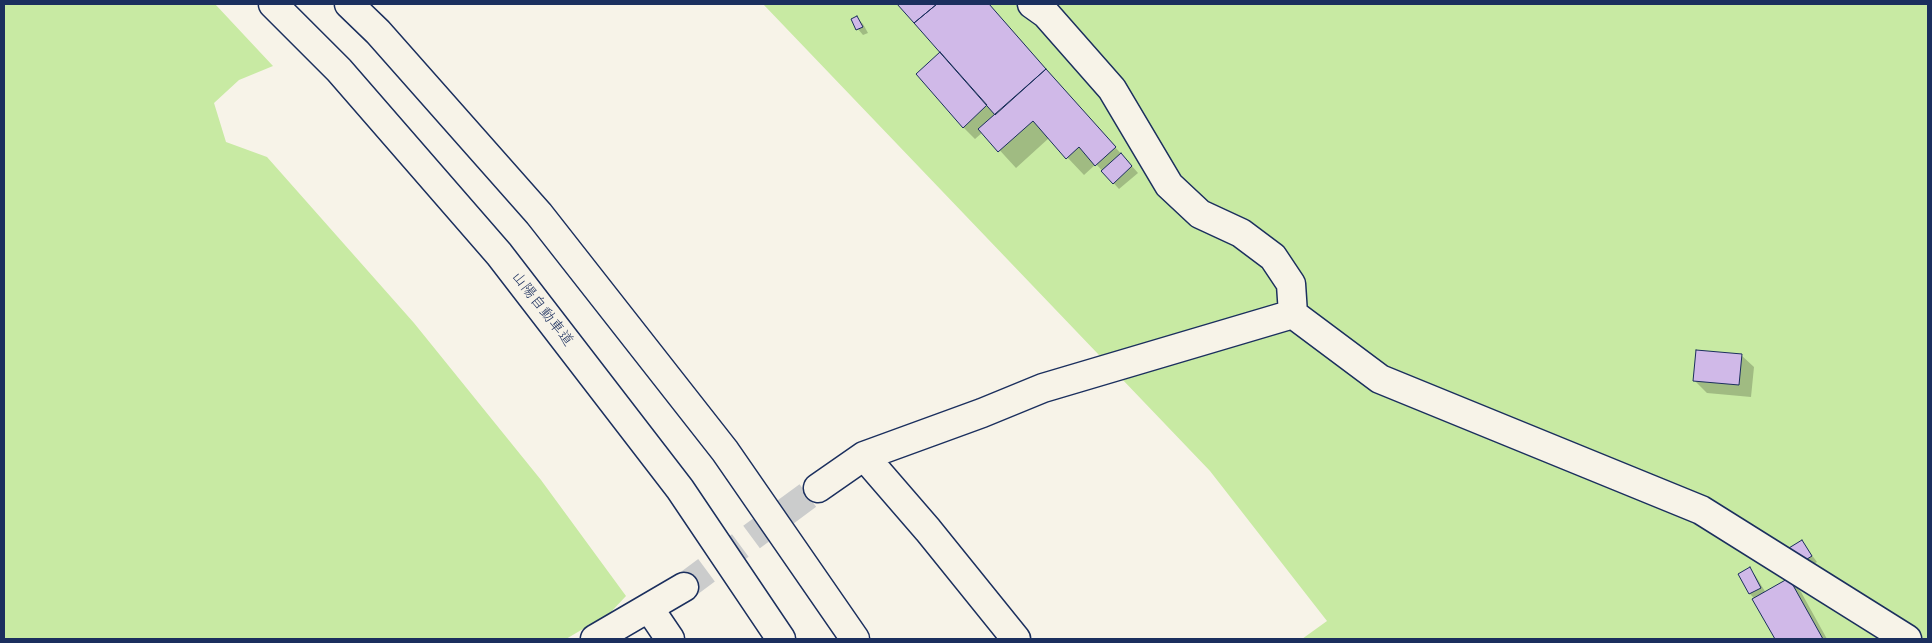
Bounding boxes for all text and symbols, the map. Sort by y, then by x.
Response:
street label: 山陽自動車道 [507,268,577,350]

